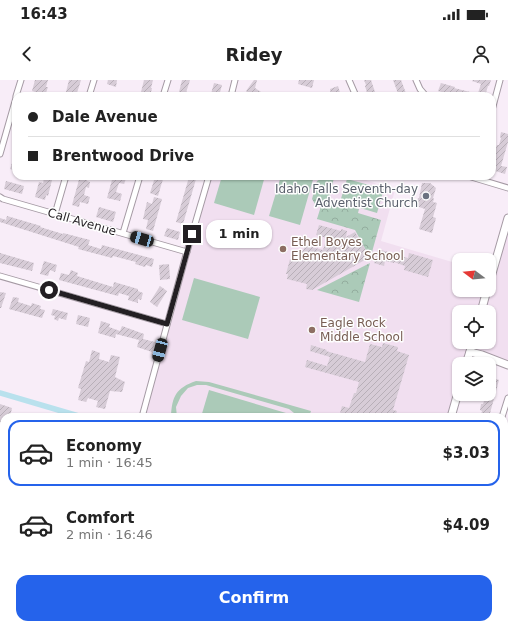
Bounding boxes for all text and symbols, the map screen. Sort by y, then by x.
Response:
text: 16:43 [20,5,68,23]
icon: back [16,43,38,65]
icon: person [470,43,492,65]
text: Ridey [226,44,282,65]
text: Dale Avenue [52,108,158,126]
text: Brentwood Drive [52,147,194,165]
place label: Idaho Falls Seventh-day Adventist Church [275,182,418,210]
marker: Idaho Falls Seventh-day Adventist Church [421,191,431,201]
street label: Call Avenue [46,206,118,238]
callout: 1 min [206,220,272,248]
route end [183,225,201,243]
text: 1 min [219,226,259,241]
car [129,230,155,248]
place label: Ethel Boyes Elementary School [291,235,404,263]
marker: Ethel Boyes Elementary School [278,244,288,254]
north arrow [452,253,496,297]
map controls [452,253,496,401]
route start [40,281,58,299]
button: locate [452,305,496,349]
place label: Eagle Rock Middle School [320,316,403,344]
marker: Eagle Rock Middle School [307,325,317,335]
car [151,337,169,363]
button: layers [452,357,496,401]
icon: car [18,435,54,471]
text: Economy [66,437,142,455]
text: $3.03 [443,444,490,462]
text: 1 min · 16:45 [66,455,153,470]
icon: car [18,507,54,543]
text: Comfort [66,509,134,527]
text: $4.09 [443,516,490,534]
text: 2 min · 16:46 [66,527,153,542]
button: Confirm [16,575,492,621]

